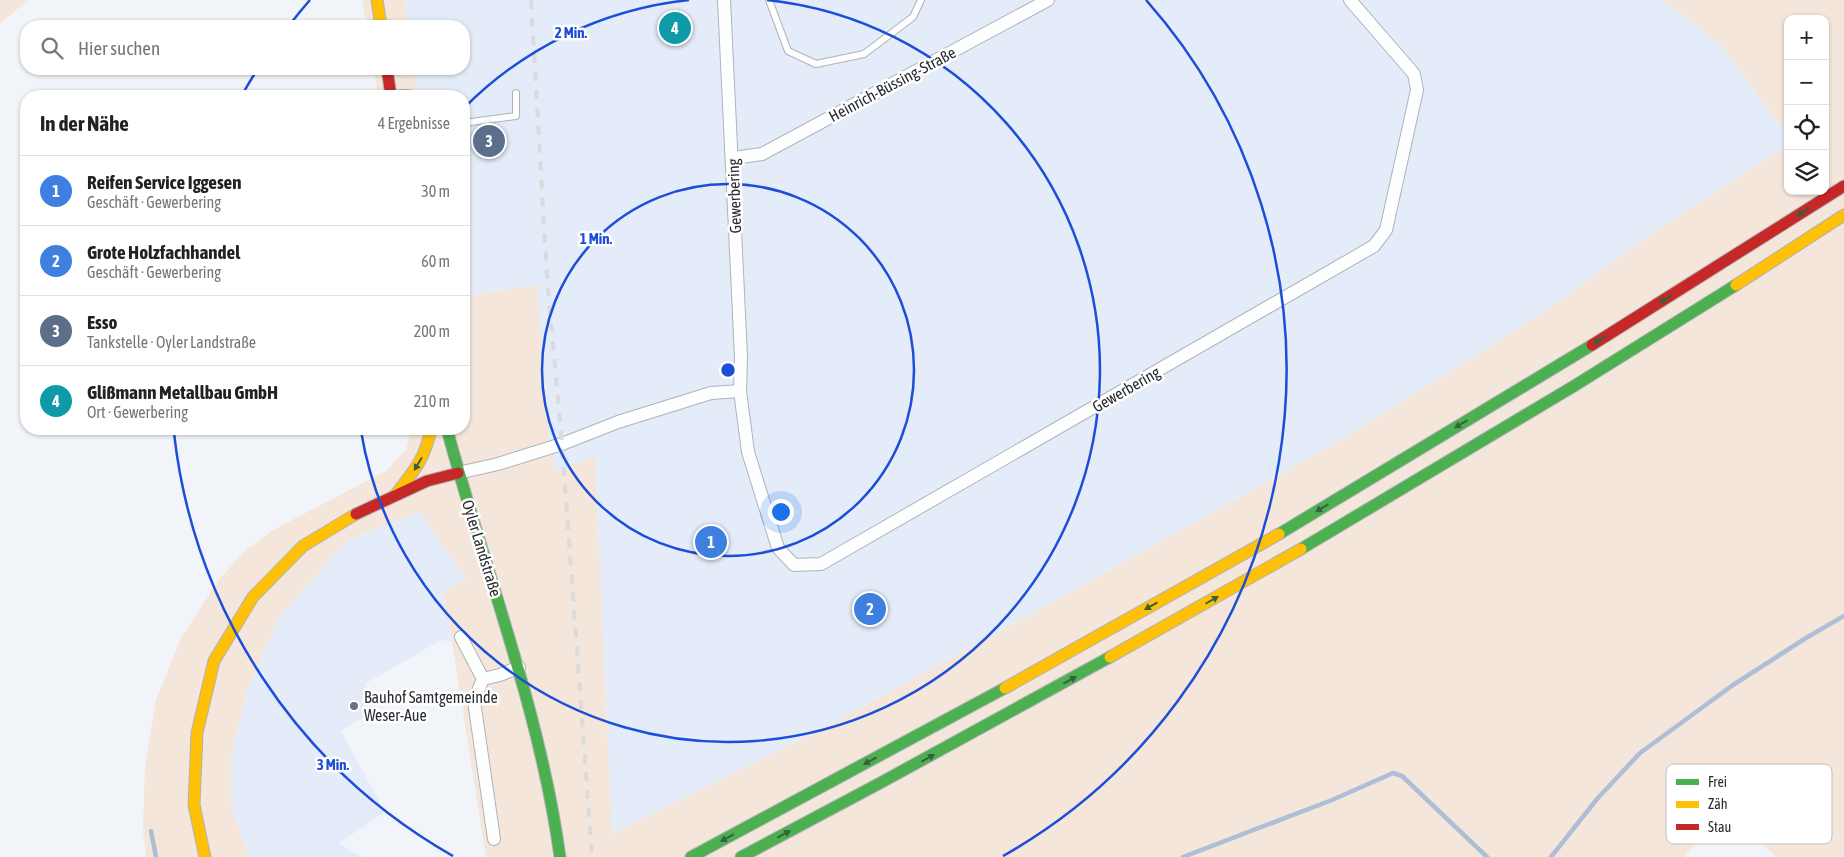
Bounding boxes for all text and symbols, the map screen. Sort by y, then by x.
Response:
pin: 4 [659,9,691,47]
map controls [1784,15,1829,195]
button: + [1784,15,1829,60]
search box [20,20,470,75]
text: 2 Min. [555,24,588,41]
icon: search [38,34,66,62]
text: Hier suchen [78,37,160,59]
street label: Heinrich-Büssing-Straße [826,43,959,126]
button: − [1784,60,1829,105]
button: locate [1784,105,1829,150]
text: In der Nähe [40,111,129,135]
text: 4 Ergebnisse [378,114,450,132]
pin: 3 [473,122,505,160]
button: layers [1784,150,1829,195]
street label: Gewerbering [724,158,745,234]
text: Reifen Service Iggesen [87,171,241,193]
text: 1 [52,182,60,200]
text: 30 m [421,182,450,200]
text: Geschäft · Gewerbering [87,193,221,211]
one-way arrow [1796,207,1810,217]
text: 1 Min. [580,230,613,247]
text: Grote Holzfachhandel [87,241,240,263]
text: 2 [52,252,60,270]
text: 60 m [421,252,450,270]
text: Geschäft · Gewerbering [87,263,221,281]
one-way arrow [1659,295,1673,304]
text: Esso [87,311,117,333]
text: 3 [52,322,60,340]
text: 200 m [414,322,450,340]
text: Tankstelle · Oyler Landstraße [87,333,256,351]
one-way arrow [1594,335,1607,344]
centre of rings [719,361,737,379]
street label: Gewerbering [1089,362,1164,416]
text: Glißmann Metallbau GmbH [87,381,278,403]
text: 4 [52,392,60,410]
text: 210 m [414,392,450,410]
text: Ort · Gewerbering [87,403,188,421]
one-way arrow [1455,419,1468,428]
one-way arrow [413,458,422,471]
street label: Oyler Landstraße [458,498,505,599]
your location [768,499,794,525]
one-way arrow [1316,504,1329,513]
pin: 1 [695,523,727,561]
pin: 2 [854,590,886,628]
one-way arrow [1204,596,1219,604]
one-way arrow [1143,602,1158,610]
one-way arrow [1063,676,1077,684]
place label: Bauhof Samtgemeinde Weser-Aue [364,688,498,724]
marker: Bauhof Samtgemeinde Weser-Aue [348,700,360,712]
one-way arrow [921,754,935,763]
text: 3 Min. [317,756,350,773]
one-way arrow [863,757,877,766]
legend [1666,764,1832,844]
text: Frei [1708,774,1727,790]
text: Zäh [1708,796,1728,812]
text: Stau [1708,819,1731,835]
one-way arrow [777,830,792,838]
one-way arrow [719,834,734,842]

